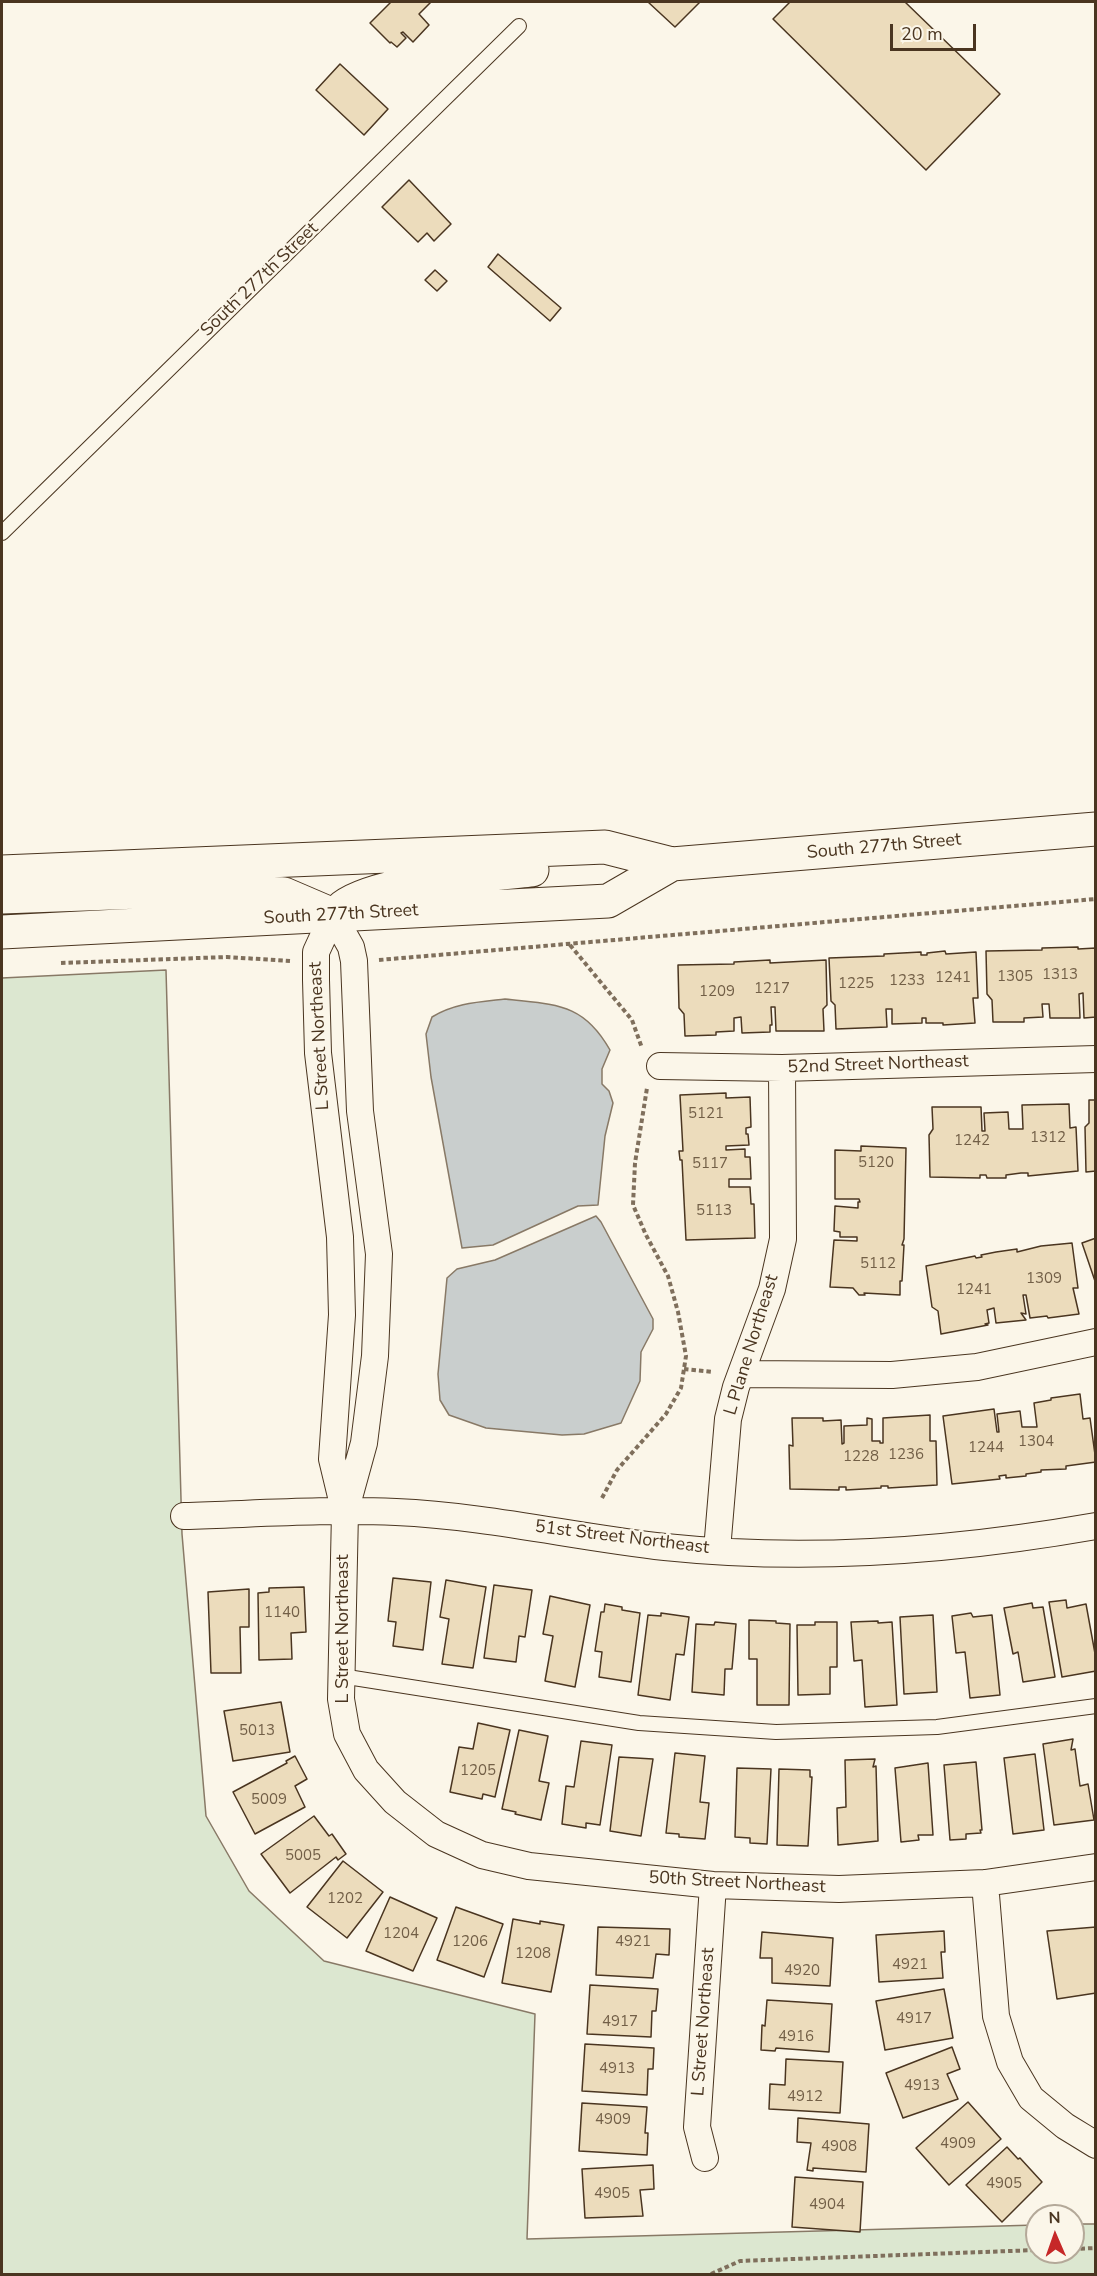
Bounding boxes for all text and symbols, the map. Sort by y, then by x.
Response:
scale bar [893,12,978,50]
text: 20 m [901,22,943,46]
street label: South 277th Street [197,218,323,342]
street label: South 277th Street [806,829,962,865]
street label: South 277th Street [263,900,419,930]
street label: L Street Northeast [305,961,335,1111]
house number: 1313 [1042,966,1078,984]
house number: 1305 [997,968,1033,986]
house number: 1241 [935,969,971,987]
house number: 1233 [889,972,925,990]
house number: 1225 [838,975,874,993]
house number: 1217 [754,980,790,998]
house number: 1209 [699,983,735,1001]
street label: 52nd Street Northeast [787,1051,969,1079]
house number: 5121 [688,1105,724,1123]
house number: 1312 [1030,1129,1066,1147]
house number: 1242 [954,1132,990,1150]
house number: 5120 [858,1154,894,1172]
house number: 5117 [692,1155,728,1173]
house number: 5113 [696,1202,732,1220]
house number: 5112 [860,1255,896,1273]
house number: 1309 [1026,1270,1062,1288]
street label: L Plane Northeast [720,1272,784,1418]
house number: 1241 [956,1281,992,1299]
house number: 1304 [1018,1433,1054,1451]
house number: 1244 [968,1439,1004,1457]
house number: 1236 [888,1446,924,1464]
house number: 1228 [843,1448,879,1466]
street label: 51st Street Northeast [534,1517,710,1559]
street label: L Street Northeast [333,1555,355,1703]
house number: 1140 [264,1604,300,1622]
house number: 5013 [239,1722,275,1740]
house number: 1205 [460,1762,496,1780]
house number: 5009 [251,1791,287,1809]
house number: 5005 [285,1847,321,1865]
street label: 50th Street Northeast [648,1868,826,1898]
house number: 1202 [327,1890,363,1908]
house number: 1204 [383,1925,419,1943]
house number: 1206 [452,1933,488,1951]
house number: 4921 [615,1933,651,1951]
house number: 1208 [515,1945,551,1963]
street label: L Street Northeast [688,1947,720,2097]
house number: 4921 [892,1956,928,1974]
house number: 4920 [784,1962,820,1980]
house number: 4917 [896,2010,932,2028]
house number: 4917 [602,2013,638,2031]
house number: 4916 [778,2028,814,2046]
house number: 4913 [599,2060,635,2078]
house number: 4913 [904,2077,940,2095]
house number: 4912 [787,2088,823,2106]
house number: 4909 [595,2111,631,2129]
house number: 4909 [940,2135,976,2153]
house number: 4908 [821,2138,857,2156]
house number: 4905 [986,2175,1022,2193]
house number: 4905 [594,2185,630,2203]
house number: 4904 [809,2196,845,2214]
north arrow [1025,2204,1085,2264]
text: N [1048,2207,1061,2229]

